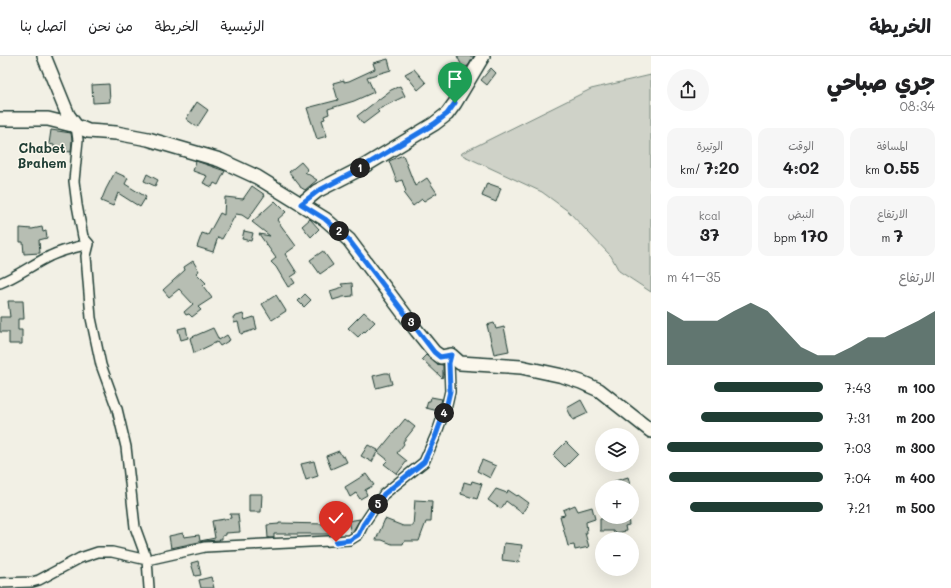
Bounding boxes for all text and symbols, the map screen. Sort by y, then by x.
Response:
text: الخريطة [869,13,931,38]
text: اتصل بنا [20,16,66,35]
text: من نحن [88,16,133,35]
text: الخريطة [155,16,199,35]
text: الرئيسية [221,16,264,35]
pin [438,62,472,103]
text: جري صباحي [827,67,935,96]
icon: arrive [444,68,466,90]
button: share [667,69,709,111]
text: 08:34 [900,97,935,114]
text: الوتيرة [696,138,723,153]
text: الوقت [788,138,814,153]
text: المسافة [877,138,908,153]
district label: Chabet Brahem [17,139,67,171]
text: 7:20 [704,156,739,178]
text: 4:02 [783,156,819,178]
text: 0.55 [883,156,919,178]
pin: 1 [350,158,370,178]
text: 1 [358,160,362,175]
text: /km [680,162,704,177]
text: km [865,162,883,177]
text: النبض [788,206,814,221]
text: الارتفاع [877,206,908,221]
text: kcal [699,208,721,223]
pin: 2 [329,221,349,241]
text: 2 [336,223,342,238]
text: 37 [700,223,720,245]
text: 170 [800,224,828,246]
text: 7 [894,224,903,246]
text: bpm [774,230,800,245]
text: m [881,230,894,245]
text: 35–41 m [667,268,721,285]
text: الارتفاع [899,268,935,285]
pin: 3 [401,312,421,332]
text: 3 [408,314,414,329]
text: 7:43 [844,379,871,396]
text: 100 m [898,379,935,396]
pin: 4 [434,403,454,423]
text: 4 [441,405,447,420]
text: 7:31 [846,409,871,426]
text: 200 m [896,409,935,426]
map controls [595,428,639,576]
button: layers [595,428,639,472]
text: 7:03 [844,439,871,456]
text: 300 m [895,439,935,456]
text: 7:04 [844,469,871,486]
text: 400 m [895,469,935,486]
button: + [595,480,639,524]
pin: 5 [368,494,388,514]
text: 5 [375,496,381,511]
text: 7:21 [847,499,871,516]
text: 500 m [896,499,935,516]
pin [319,501,353,542]
icon: check [325,507,347,529]
button: − [595,532,639,576]

